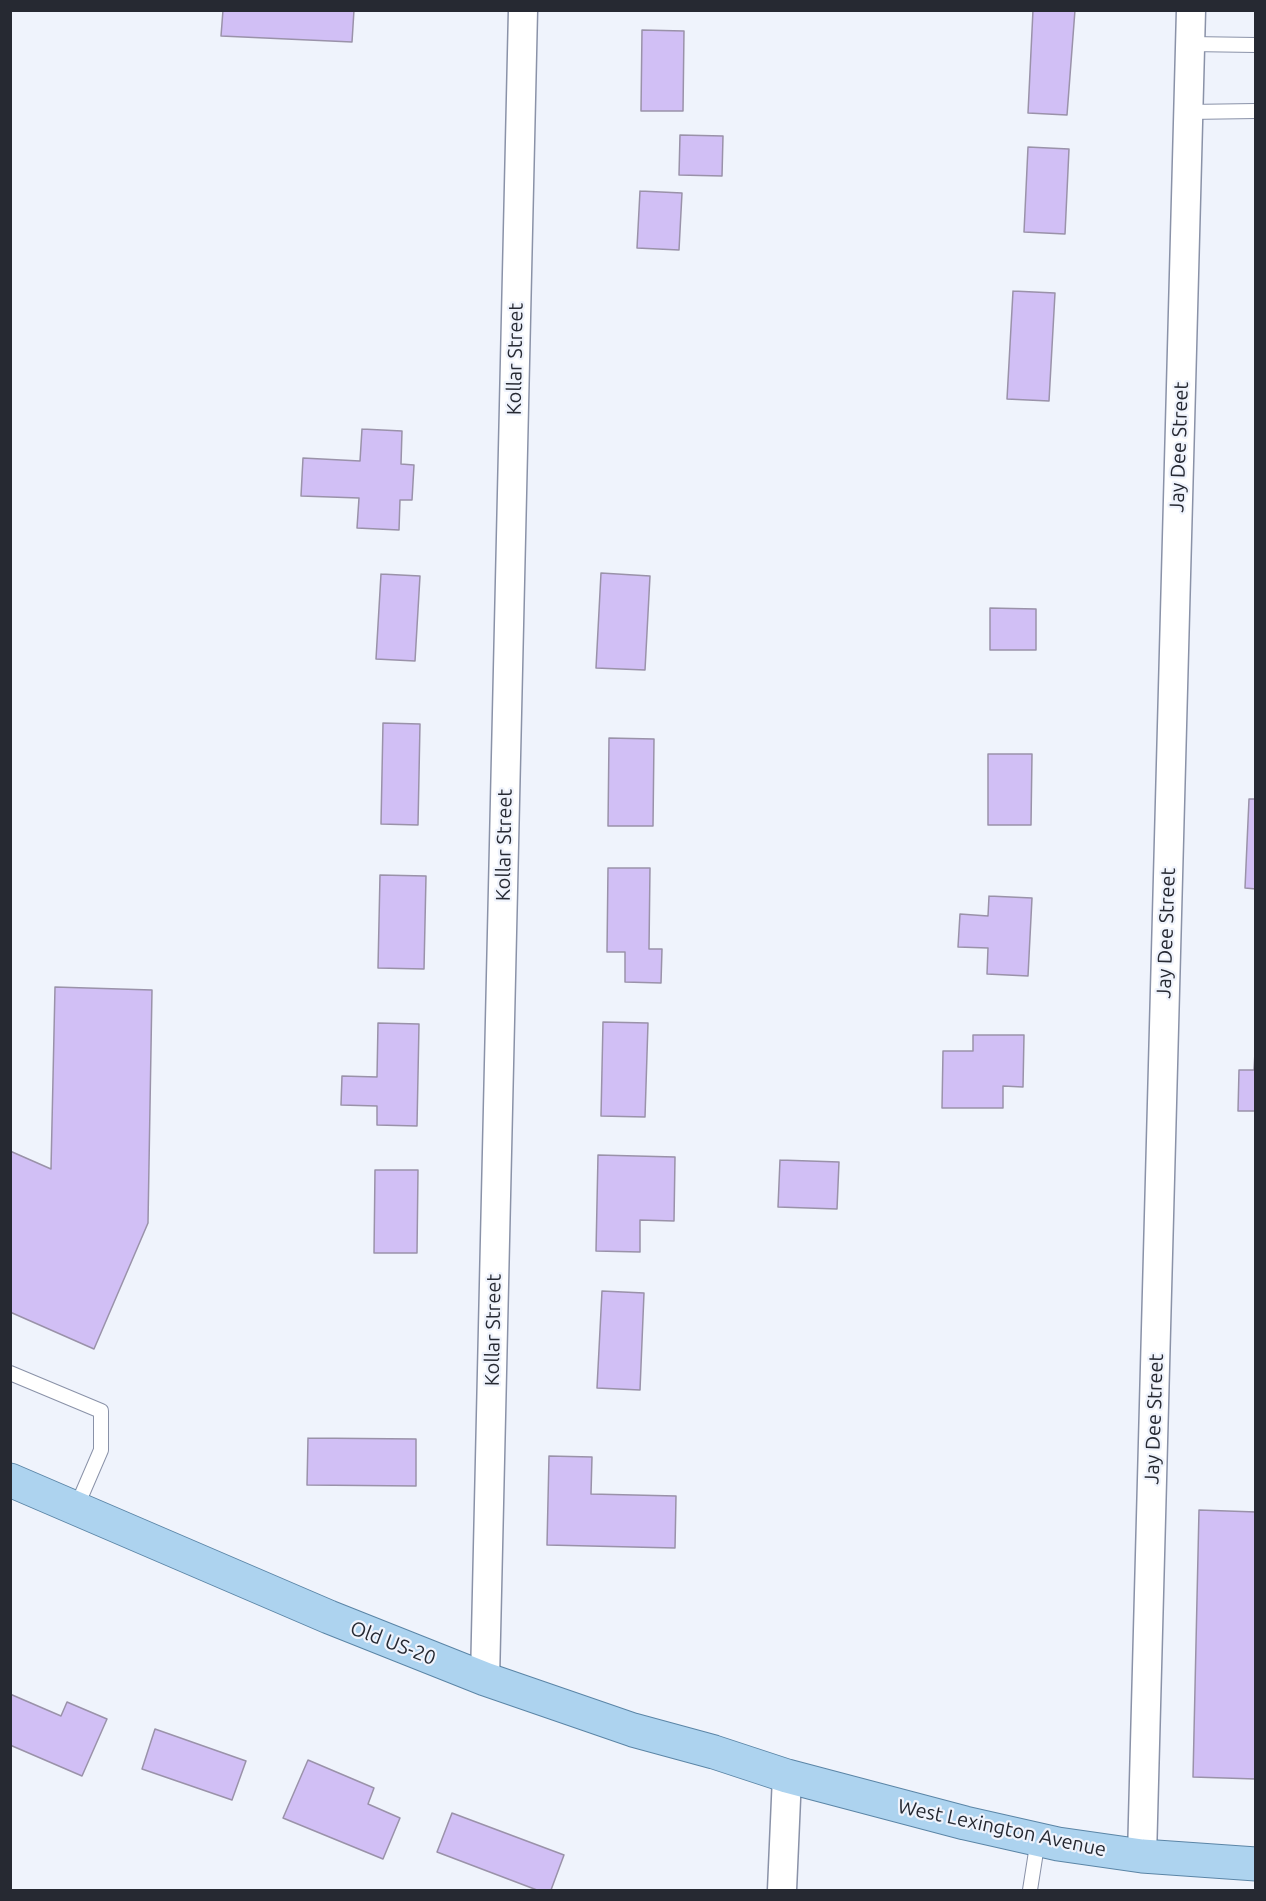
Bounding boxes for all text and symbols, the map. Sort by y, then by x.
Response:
street label: Kollar Street [502,303,528,415]
street label: Jay Dee Street [1165,381,1193,513]
street label: Kollar Street [491,789,517,901]
street label: Jay Dee Street [1152,867,1180,999]
street label: Kollar Street [480,1274,506,1386]
street label: Jay Dee Street [1140,1353,1168,1485]
street label: Old US-20 [347,1616,439,1670]
street label: West Lexington Avenue [896,1794,1108,1862]

